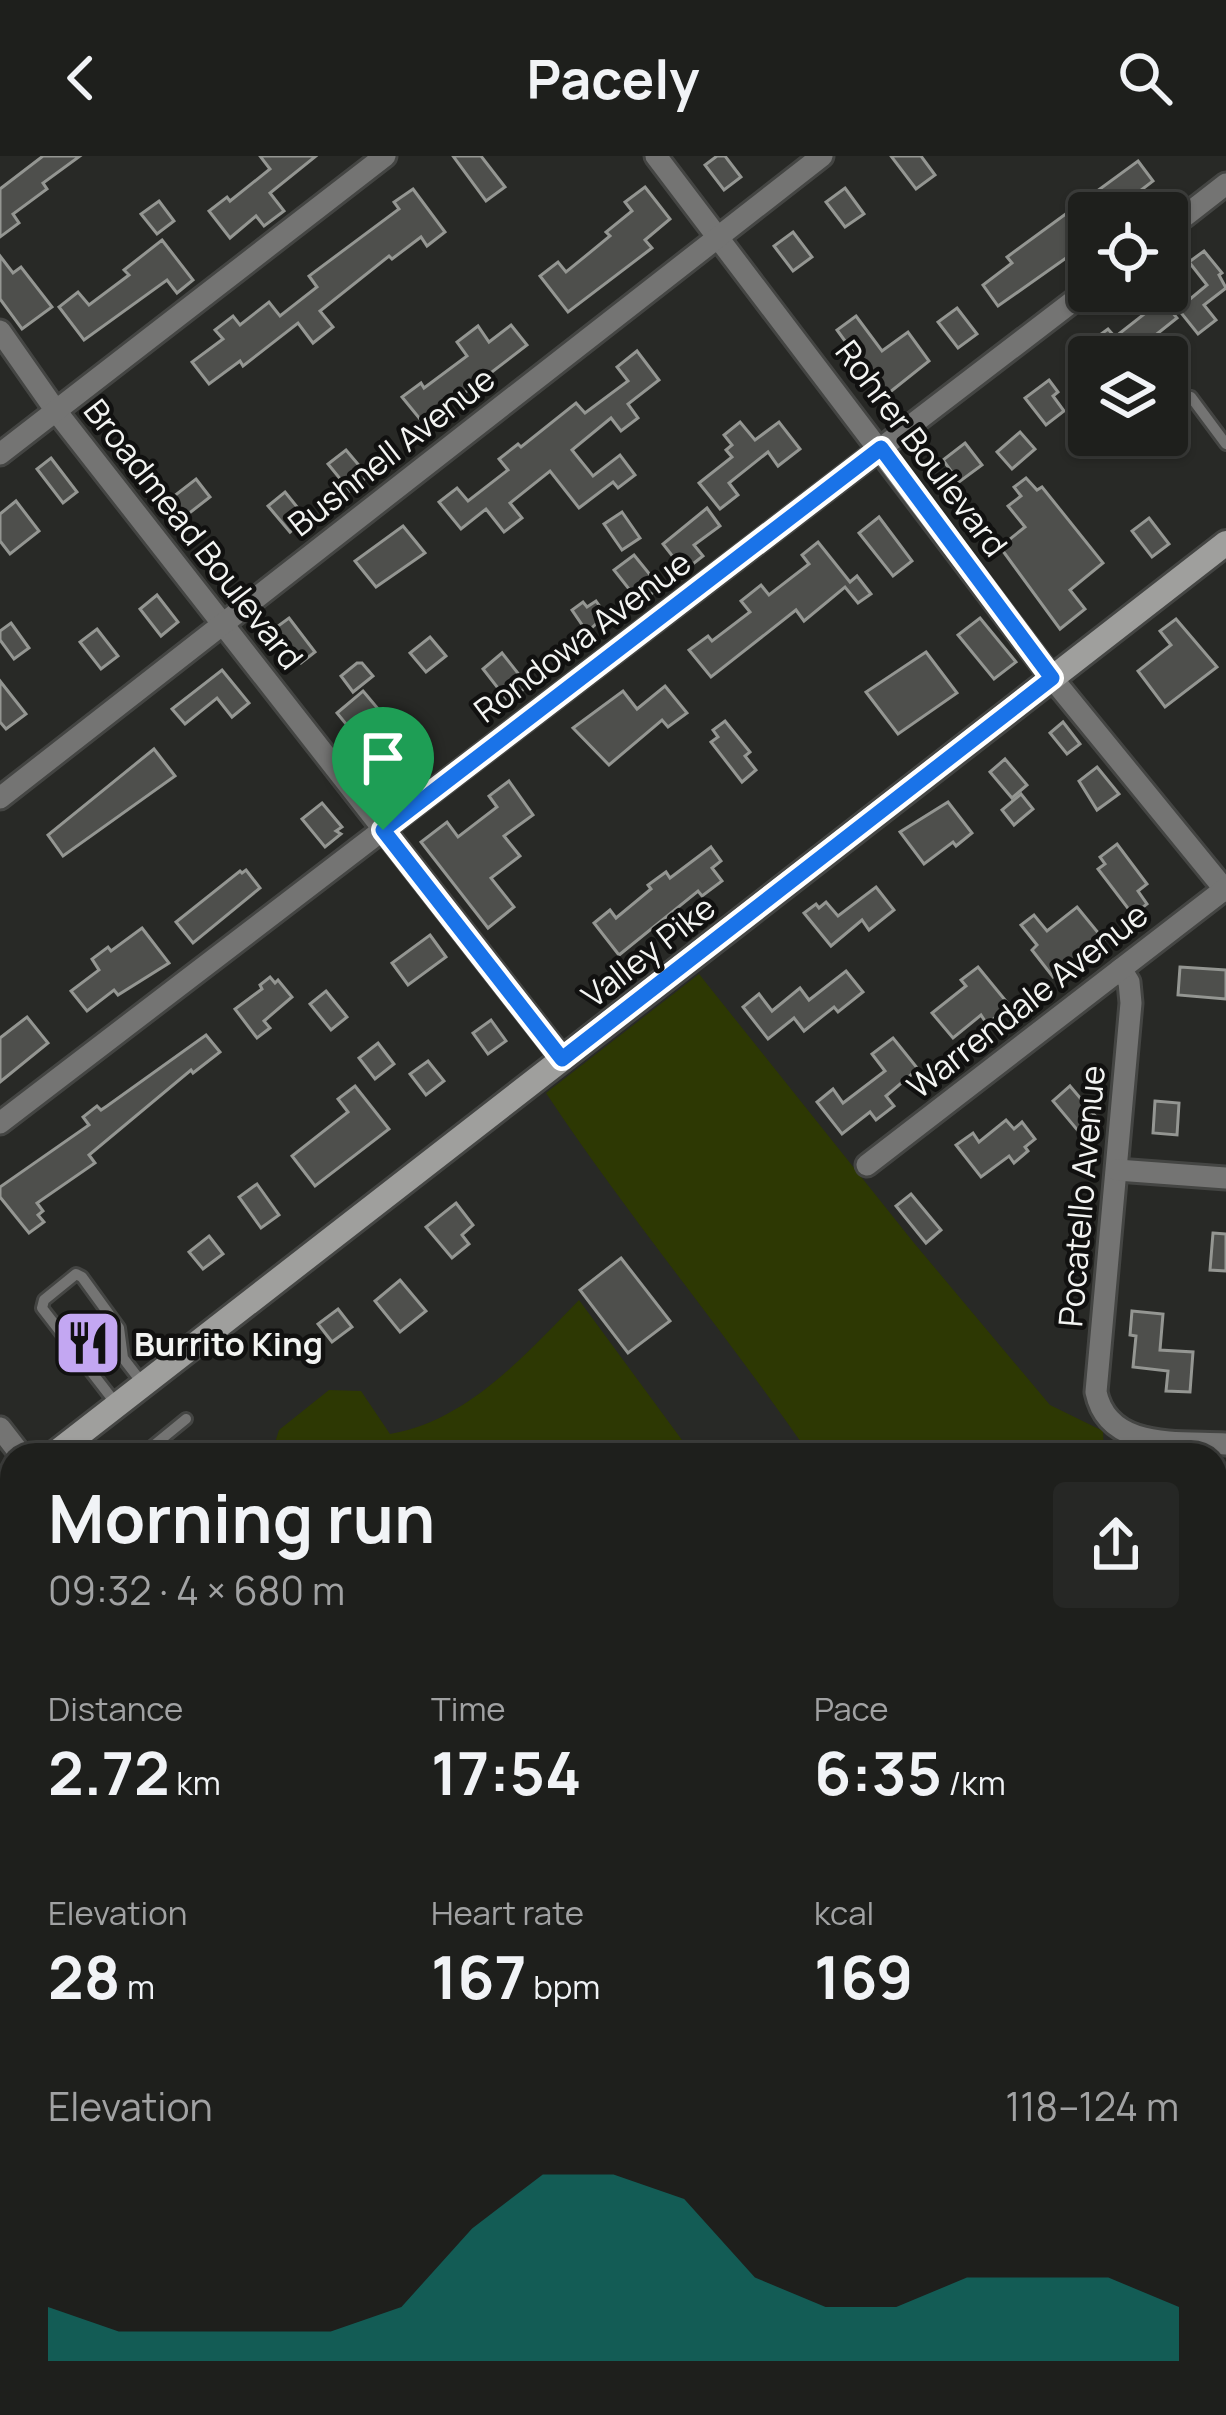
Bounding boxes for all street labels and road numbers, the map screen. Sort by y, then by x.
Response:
street label: Rohrer Boulevard [826,331,1018,565]
street label: Bushnell Avenue [278,356,504,546]
street label: Broadmead Boulevard [74,390,314,678]
street label: Rondowa Avenue [464,540,700,732]
street label: Valley Pike [572,885,724,1017]
street label: Warrendale Avenue [897,892,1157,1108]
street label: Pocatello Avenue [1047,1063,1115,1329]

